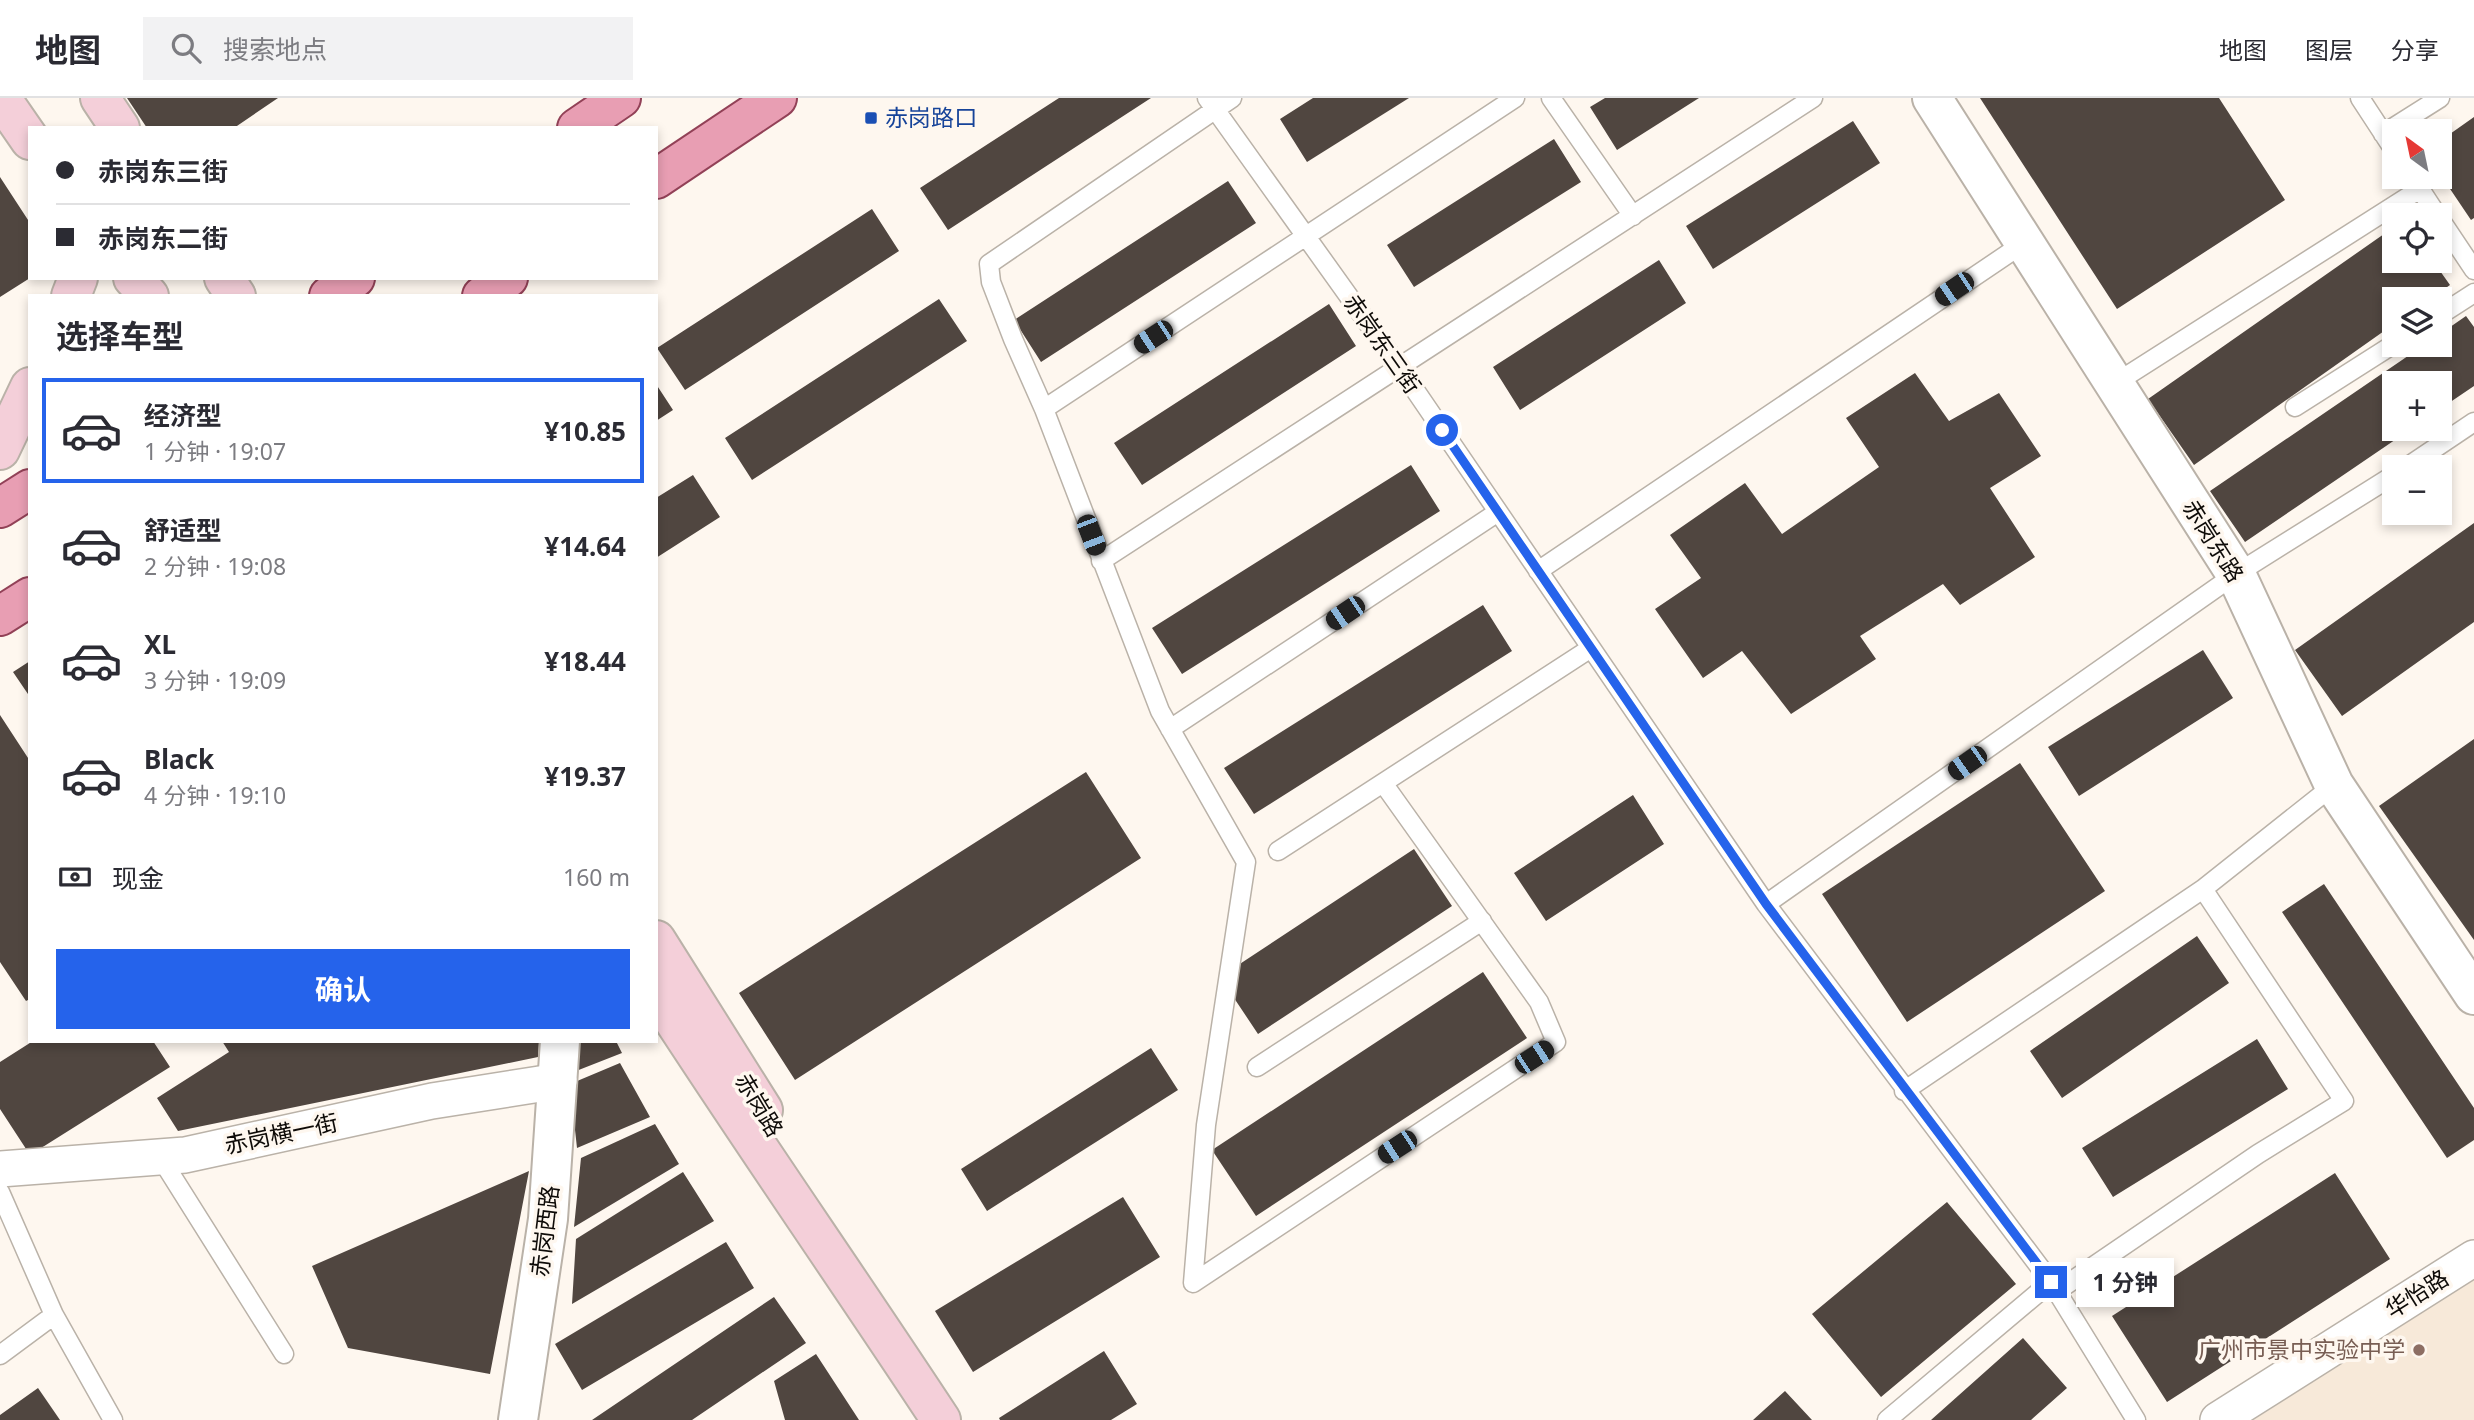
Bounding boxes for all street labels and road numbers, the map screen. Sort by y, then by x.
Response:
street label: 赤岗东三街 [1337,287,1429,400]
street label: 赤岗东路 [2176,493,2252,588]
street label: 赤岗路 [728,1067,791,1142]
street label: 赤岗横一街 [221,1105,340,1161]
street label: 赤岗西路 [523,1183,565,1278]
street label: 华怡路 [2379,1261,2454,1325]

